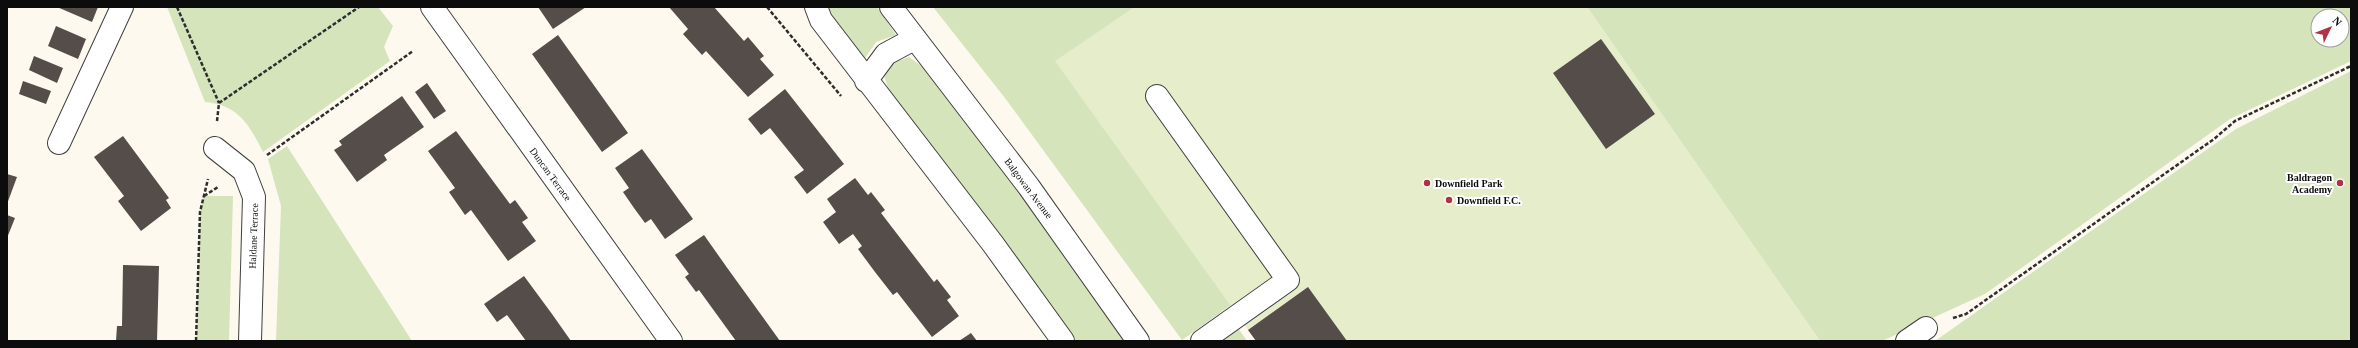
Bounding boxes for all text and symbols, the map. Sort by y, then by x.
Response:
north arrow [2310,8,2350,48]
text: N [2330,14,2344,28]
street label: Duncan Terrace [528,145,574,204]
street label: Balgowan Avenue [1002,156,1055,221]
place label: Baldragon Academy [2287,172,2332,195]
marker: Downfield Park [1422,178,1432,188]
place label: Downfield Park [1435,178,1503,189]
marker: Baldragon Academy [2335,178,2345,188]
marker: Downfield F.C. [1444,195,1454,205]
place label: Downfield F.C. [1457,195,1521,206]
street label: Haldane Terrace [247,203,260,269]

